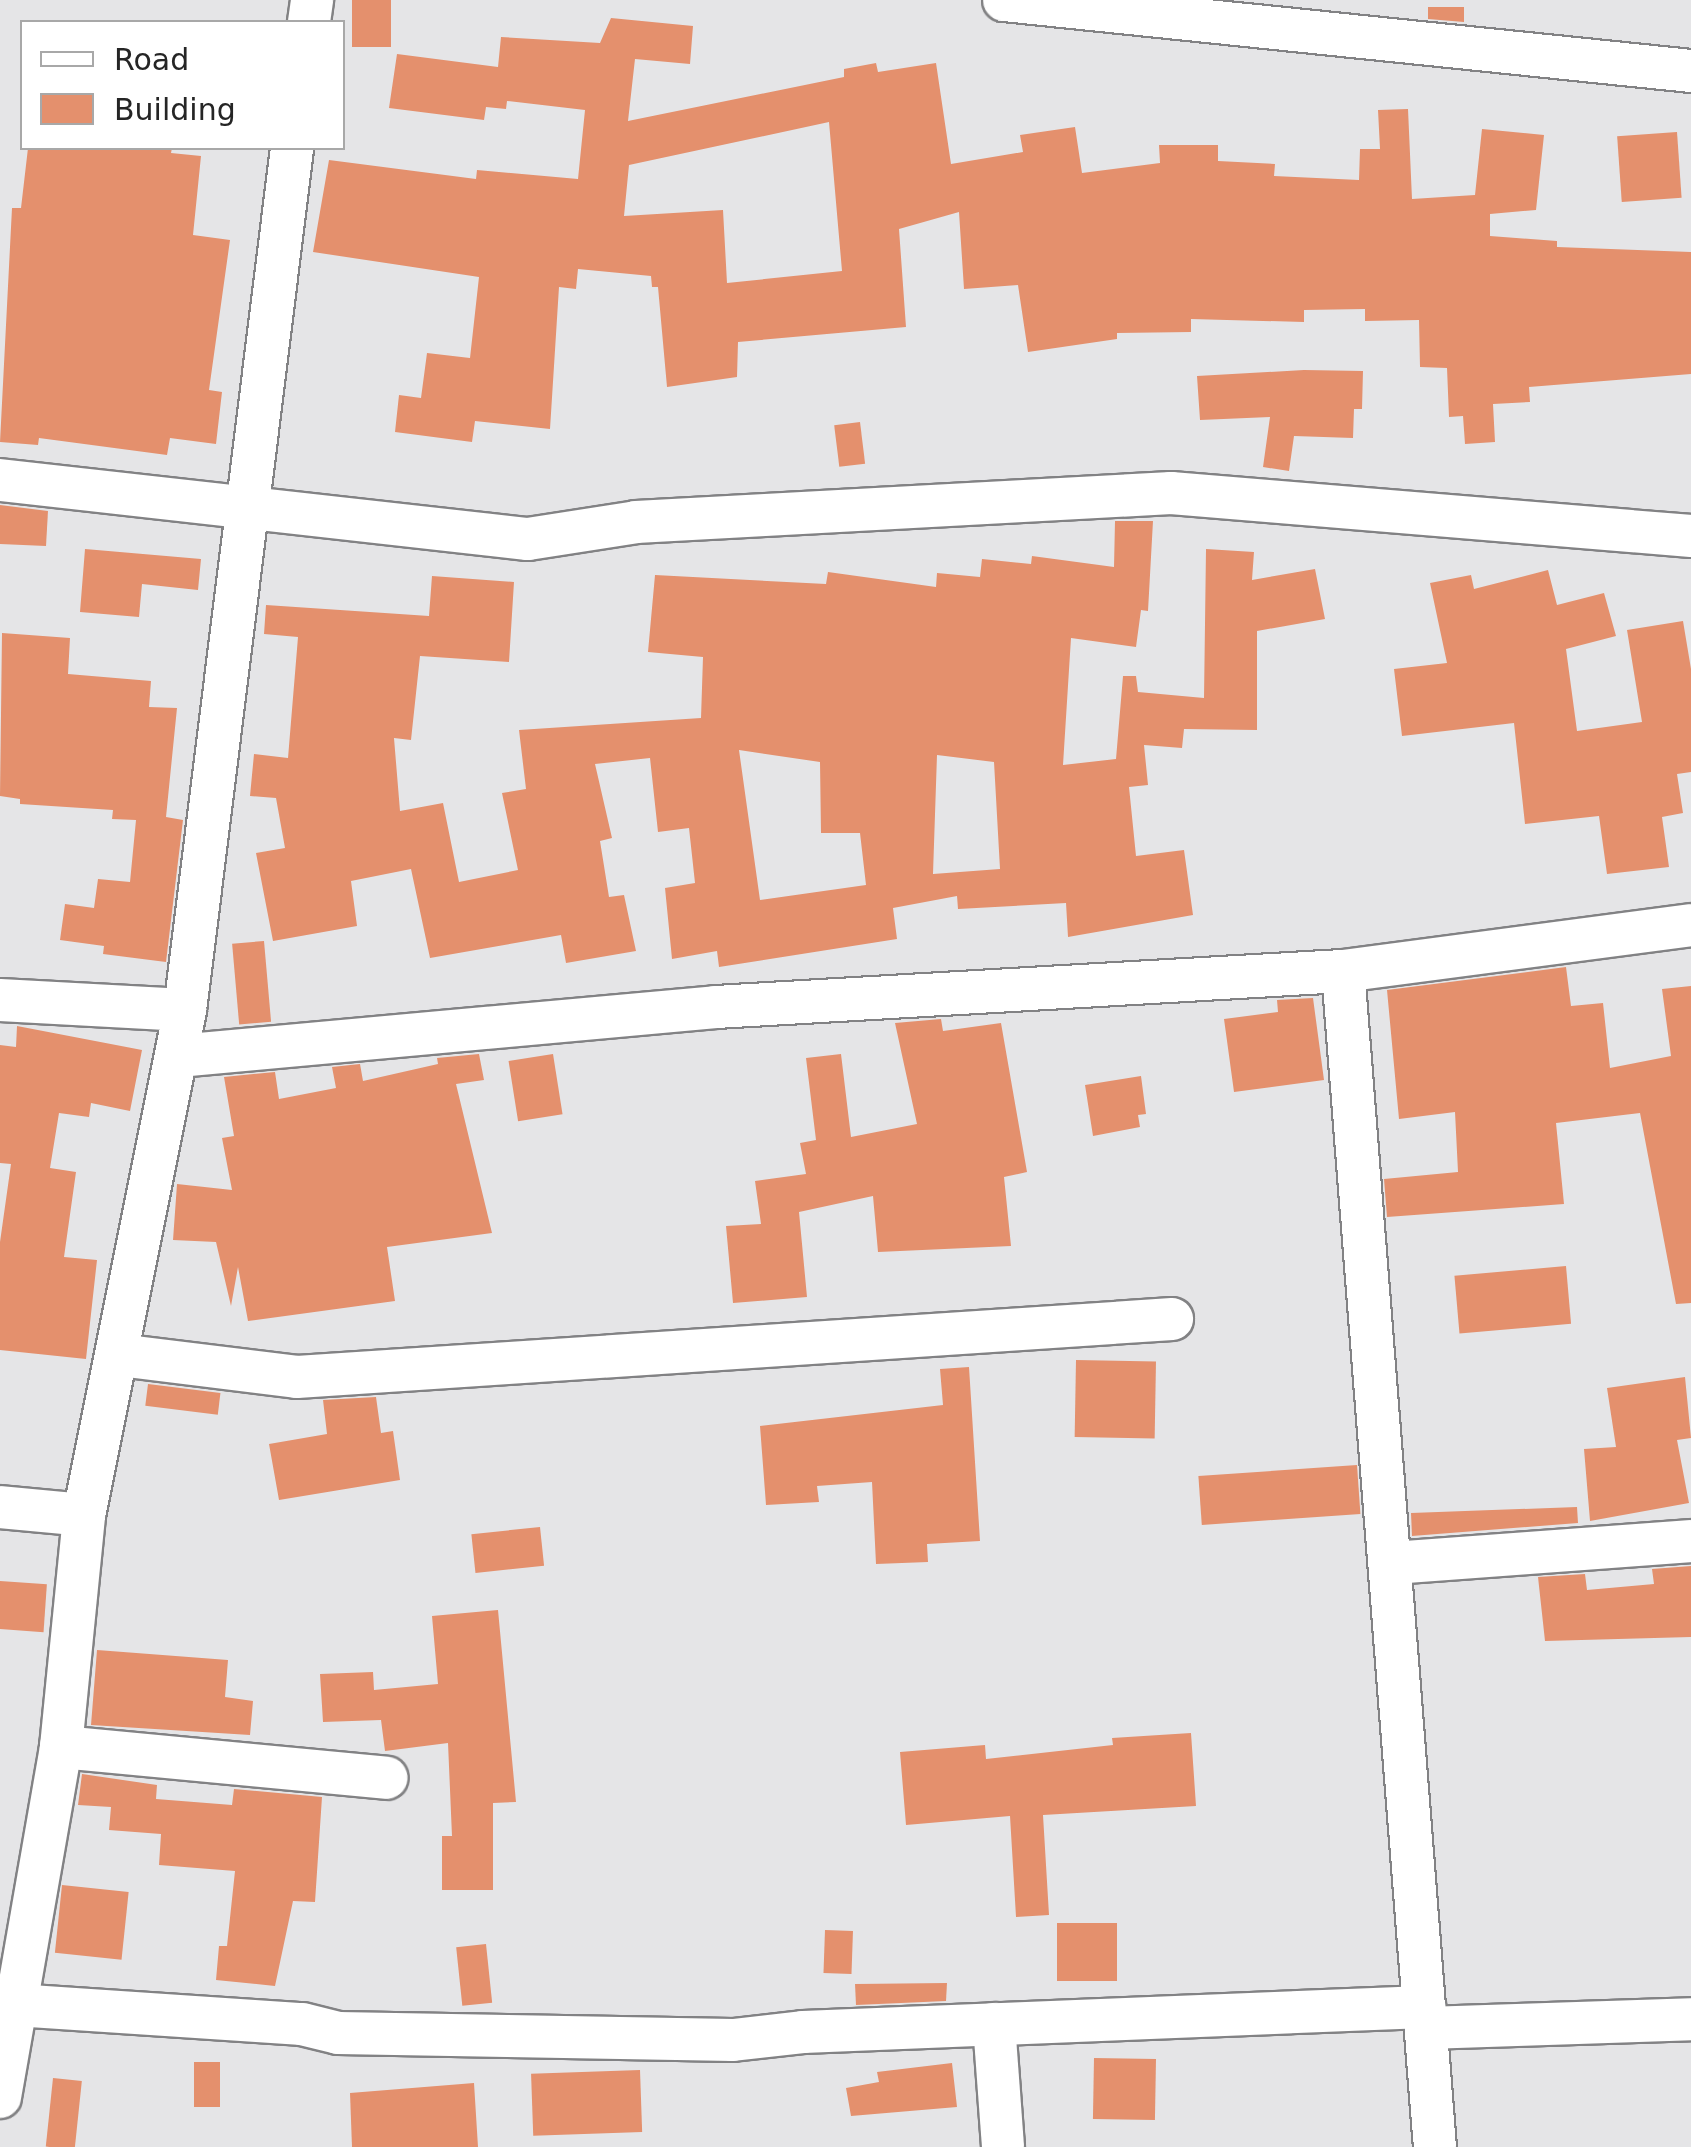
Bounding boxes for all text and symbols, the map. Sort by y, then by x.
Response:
legend [20,20,345,150]
text: Road [114,42,189,77]
text: Building [114,92,236,127]

